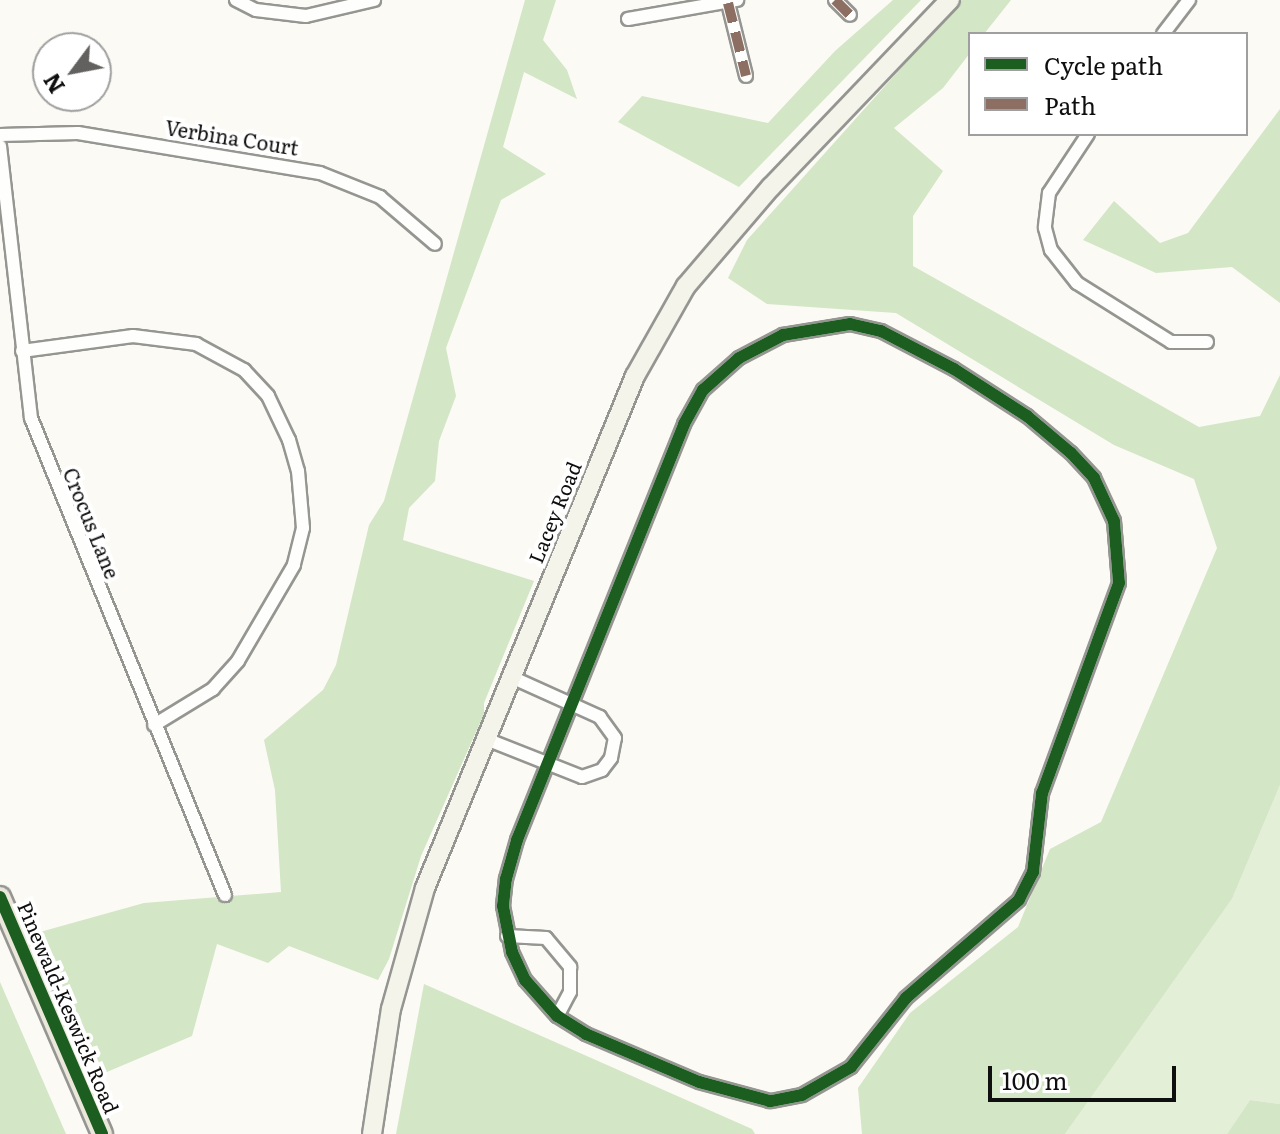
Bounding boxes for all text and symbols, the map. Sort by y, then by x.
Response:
north arrow [32,32,112,112]
legend [968,32,1248,136]
text: Cycle path [1044,47,1163,82]
text: N [34,67,72,100]
text: Path [1044,87,1096,122]
street label: Verbina Court [164,115,300,159]
street label: Lacey Road [523,458,585,566]
street label: Crocus Lane [59,464,125,582]
street label: Pinewald-Keswick Road [13,897,125,1117]
scale bar [992,1050,1180,1100]
text: 100 m [1002,1062,1068,1097]

